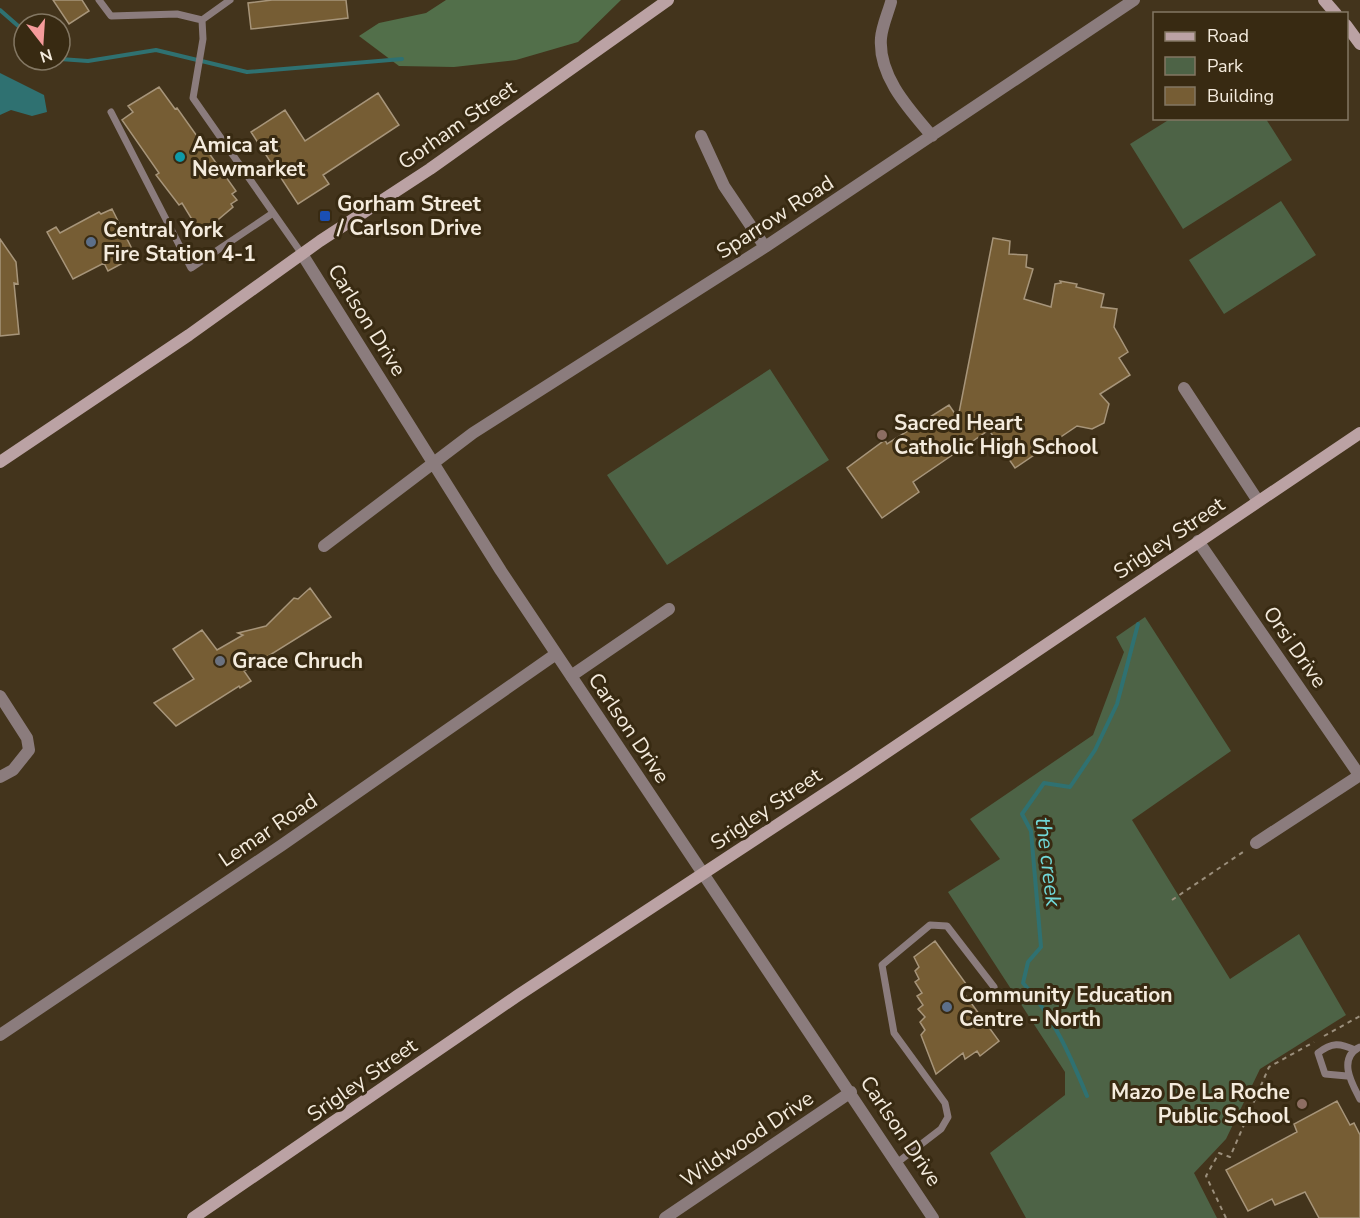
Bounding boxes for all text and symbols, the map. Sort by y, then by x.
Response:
north arrow [12,12,72,72]
legend [1153,12,1348,120]
text: Road [1207,24,1249,48]
text: N [37,43,55,68]
text: Park [1207,54,1244,78]
street label: Gorham Street [392,74,522,176]
text: Building [1207,84,1274,108]
place label: Amica at Newmarket [192,131,306,183]
marker: Amica at Newmarket [173,150,187,164]
street label: Sparrow Road [711,169,839,265]
place label: Gorham Street / Carlson Drive [336,190,482,242]
marker: Gorham Street / Carlson Drive [318,209,332,223]
place label: Central York Fire Station 4-1 [103,216,256,268]
marker: Central York Fire Station 4-1 [84,235,98,249]
street label: Carlson Drive [321,259,413,381]
place label: Sacred Heart Catholic High School [894,409,1098,461]
marker: Sacred Heart Catholic High School [875,428,889,442]
street label: Srigley Street [1108,490,1231,585]
street label: Orsi Drive [1257,601,1333,693]
place label: Grace Chruch [232,647,363,675]
marker: Grace Chruch [213,654,227,668]
street label: Carlson Drive [582,667,676,789]
street label: Srigley Street [705,761,828,856]
street label: Lemar Road [213,787,323,873]
water label: the creek [1028,816,1068,909]
place label: Community Education Centre - North [959,981,1173,1033]
marker: Community Education Centre - North [940,1000,954,1014]
street label: Srigley Street [301,1031,423,1128]
street label: Carlson Drive [854,1070,948,1192]
place label: Mazo De La Roche Public School [1111,1078,1290,1130]
street label: Wildwood Drive [675,1084,819,1194]
marker: Mazo De La Roche Public School [1295,1097,1309,1111]

